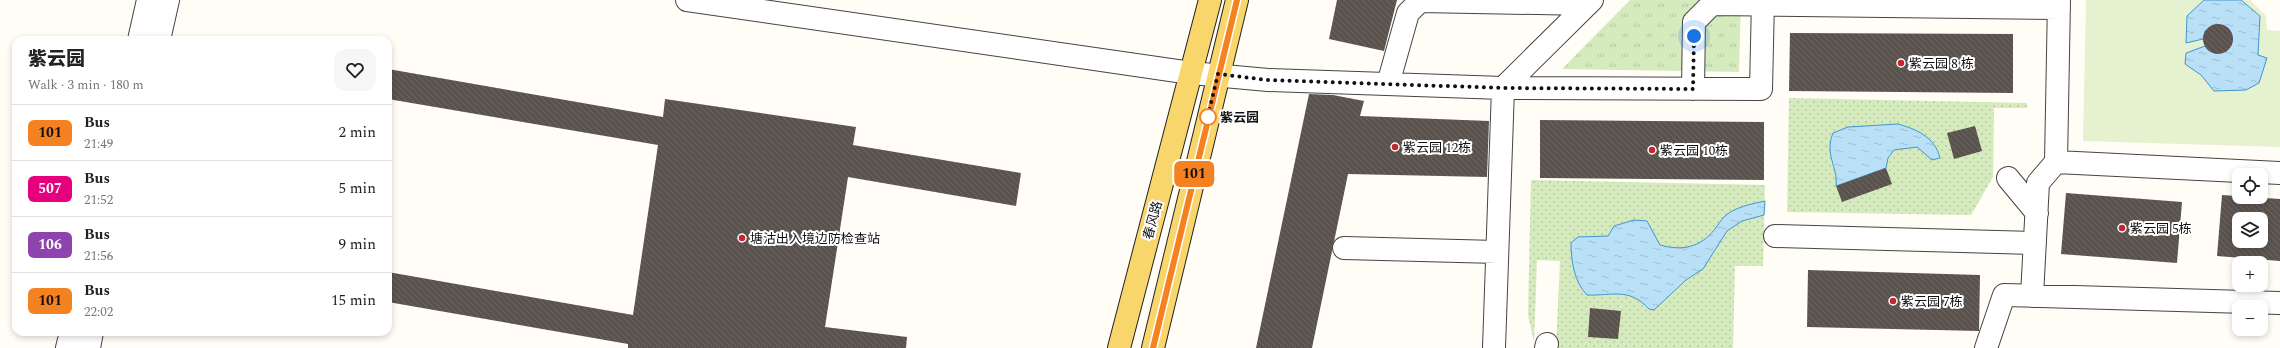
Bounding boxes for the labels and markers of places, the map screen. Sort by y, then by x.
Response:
place label: 紫云园 8 栋 [1909,54,1974,74]
marker: 紫云园 8 栋 [1896,58,1906,68]
marker: 紫云园 [1199,108,1217,126]
place label: 紫云园 [1220,108,1259,128]
place label: 紫云园 12栋 [1403,138,1471,158]
place label: 紫云园 10栋 [1660,141,1728,161]
marker: 紫云园 12栋 [1390,142,1400,152]
marker: 紫云园 10栋 [1647,145,1657,155]
place label: 紫云园 5栋 [2130,219,2192,239]
marker: 紫云园 5栋 [2117,223,2127,233]
place label: 塘沽出入境边防检查站 [750,229,880,249]
marker: 塘沽出入境边防检查站 [737,233,747,243]
place label: 紫云园 7栋 [1901,292,1963,312]
marker: 紫云园 7栋 [1888,296,1898,306]

